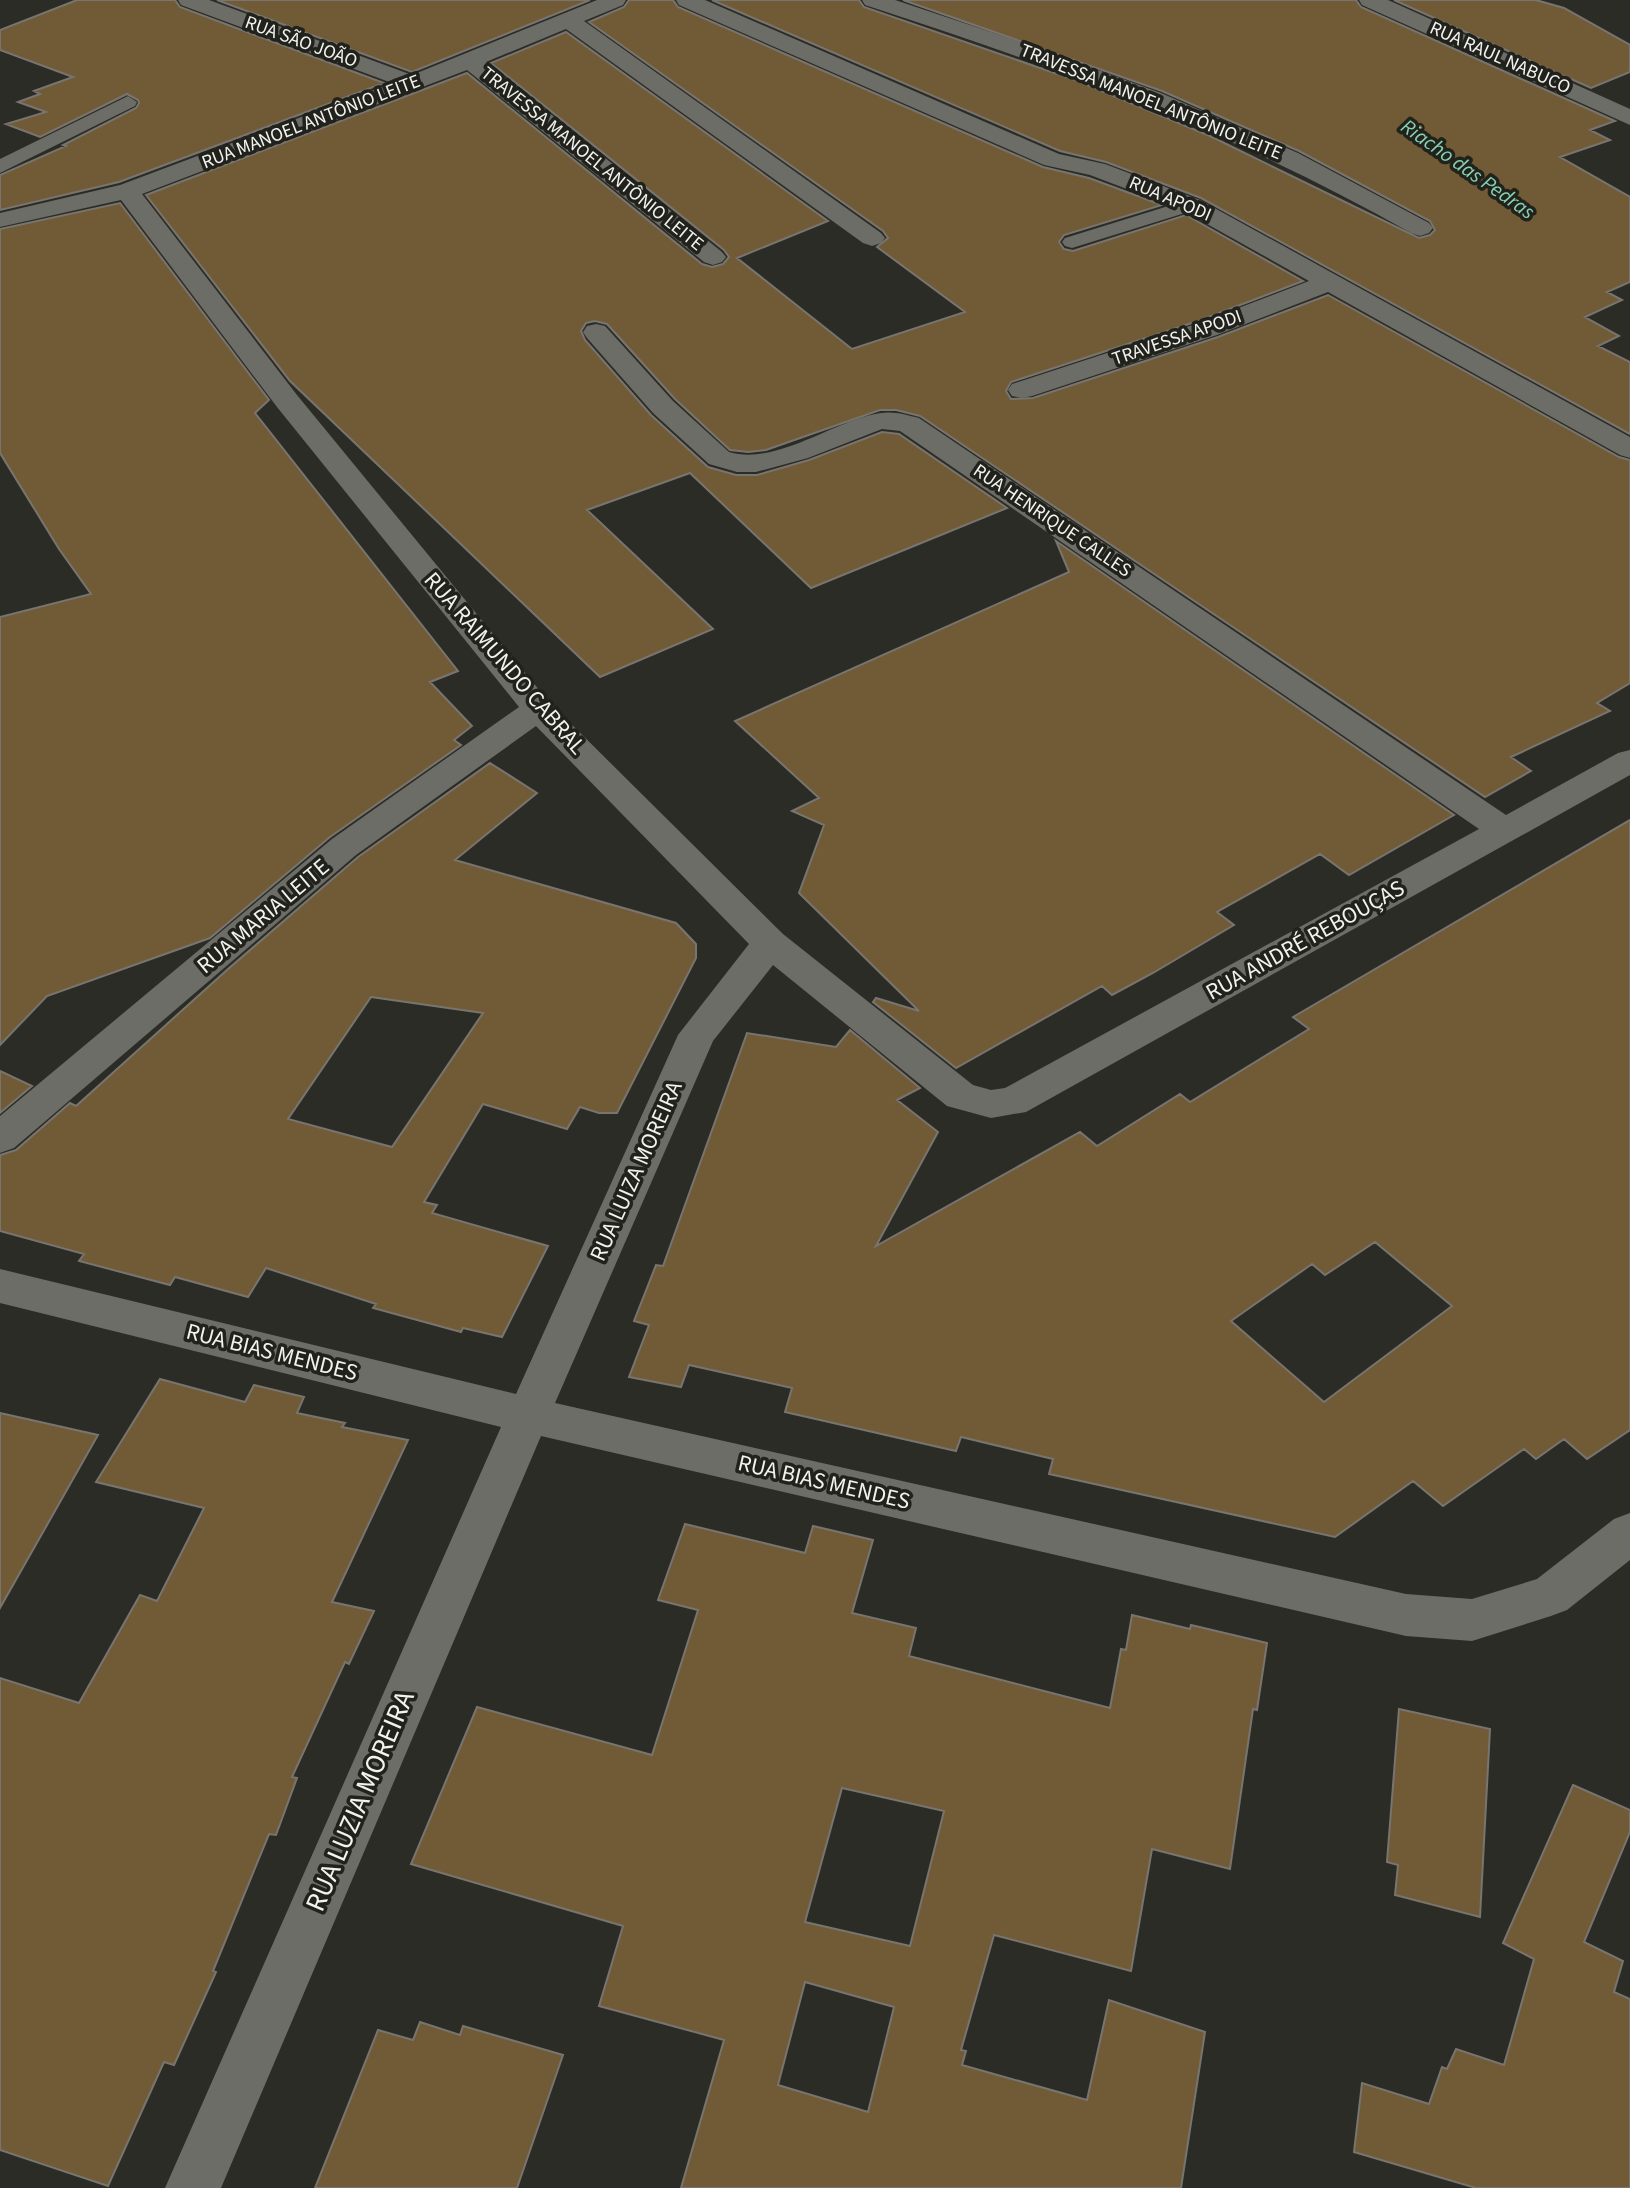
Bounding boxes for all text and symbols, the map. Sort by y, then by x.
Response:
street label: RUA SÃO JOÃO [241,9,361,75]
street label: RUA RAUL NABUCO [1425,15,1575,101]
street label: TRAVESSA MANOEL ANTÔNIO LEITE [1016,37,1286,167]
street label: TRAVESSA MANOEL ANTÔNIO LEITE [475,60,709,258]
street label: RUA MANOEL ANTÔNIO LEITE [198,68,424,176]
water label: Riacho das Pedras [1395,112,1541,226]
street label: RUA APODI [1125,170,1215,228]
street label: TRAVESSA APODI [1109,303,1245,373]
street label: RUA HENRIQUE CALLES [967,458,1137,584]
street label: RUA RAIMUNDO CABRAL [416,564,594,762]
street label: RUA MARIA LEITE [190,851,336,981]
street label: RUA ANDRÉ REBOUÇAS [1200,872,1410,1008]
street label: RUA LUIZA MOREIRA [581,1075,691,1266]
street label: RUA BIAS MENDES [183,1315,361,1389]
street label: RUA BIAS MENDES [735,1446,913,1518]
street label: RUA LUZIA MOREIRA [295,1684,425,1918]

